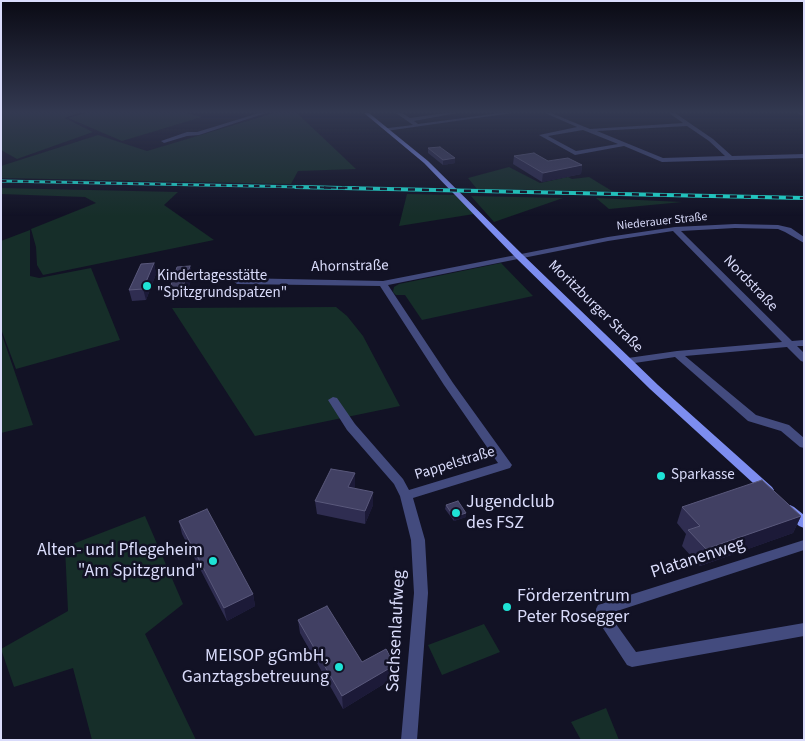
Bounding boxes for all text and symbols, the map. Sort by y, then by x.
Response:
street label: Niederauer Straße [616,210,708,234]
street label: Nordstraße [719,252,781,316]
street label: Ahornstraße [311,257,389,277]
street label: Moritzburger Straße [544,257,646,357]
place label: Kindertagesstätte "Spitzgrundspatzen" [157,268,287,303]
marker: Kindertagesstätte "Spitzgrundspatzen" [141,280,153,292]
street label: Pappelstraße [413,443,497,485]
place label: Sparkasse [671,467,735,485]
marker: Sparkasse [655,470,667,482]
place label: Jugendclub des FSZ [466,492,555,534]
marker: Jugendclub des FSZ [450,507,462,519]
street label: Platanenweg [648,534,748,584]
place label: Alten- und Pflegeheim "Am Spitzgrund" [37,540,203,582]
marker: Alten- und Pflegeheim "Am Spitzgrund" [207,555,219,567]
street label: Sachsenlaufweg [383,569,411,693]
place label: Förderzentrum Peter Rosegger [517,586,630,628]
marker: Förderzentrum Peter Rosegger [501,601,513,613]
place label: MEISOP gGmbH, Ganztagsbetreuung [182,646,329,689]
marker: MEISOP gGmbH, Ganztagsbetreuung [333,661,345,673]

